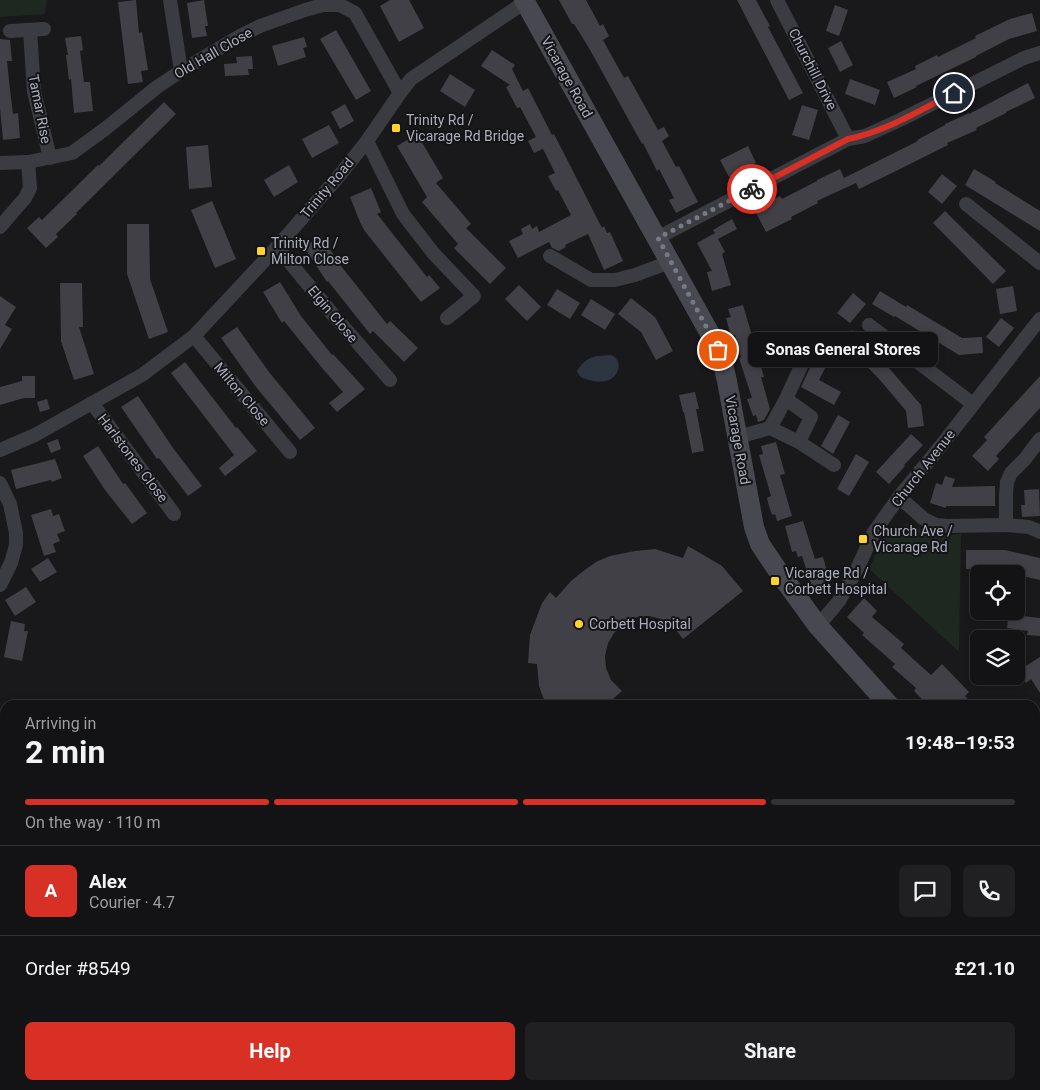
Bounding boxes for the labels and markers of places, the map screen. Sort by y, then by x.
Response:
pin [933,72,975,114]
place label: Trinity Rd / Vicarage Rd Bridge [406,112,524,144]
marker: Trinity Rd / Vicarage Rd Bridge [390,122,402,134]
place label: Trinity Rd / Milton Close [271,235,349,267]
marker: Trinity Rd / Milton Close [255,245,267,257]
pin [697,329,739,371]
callout: Sonas General Stores [748,332,938,368]
place label: Church Ave / Vicarage Rd [873,523,953,555]
marker: Church Ave / Vicarage Rd [857,533,869,545]
place label: Vicarage Rd / Corbett Hospital [785,565,887,597]
marker: Vicarage Rd / Corbett Hospital [769,575,781,587]
place label: Corbett Hospital [589,616,691,632]
marker: Corbett Hospital [573,618,585,630]

